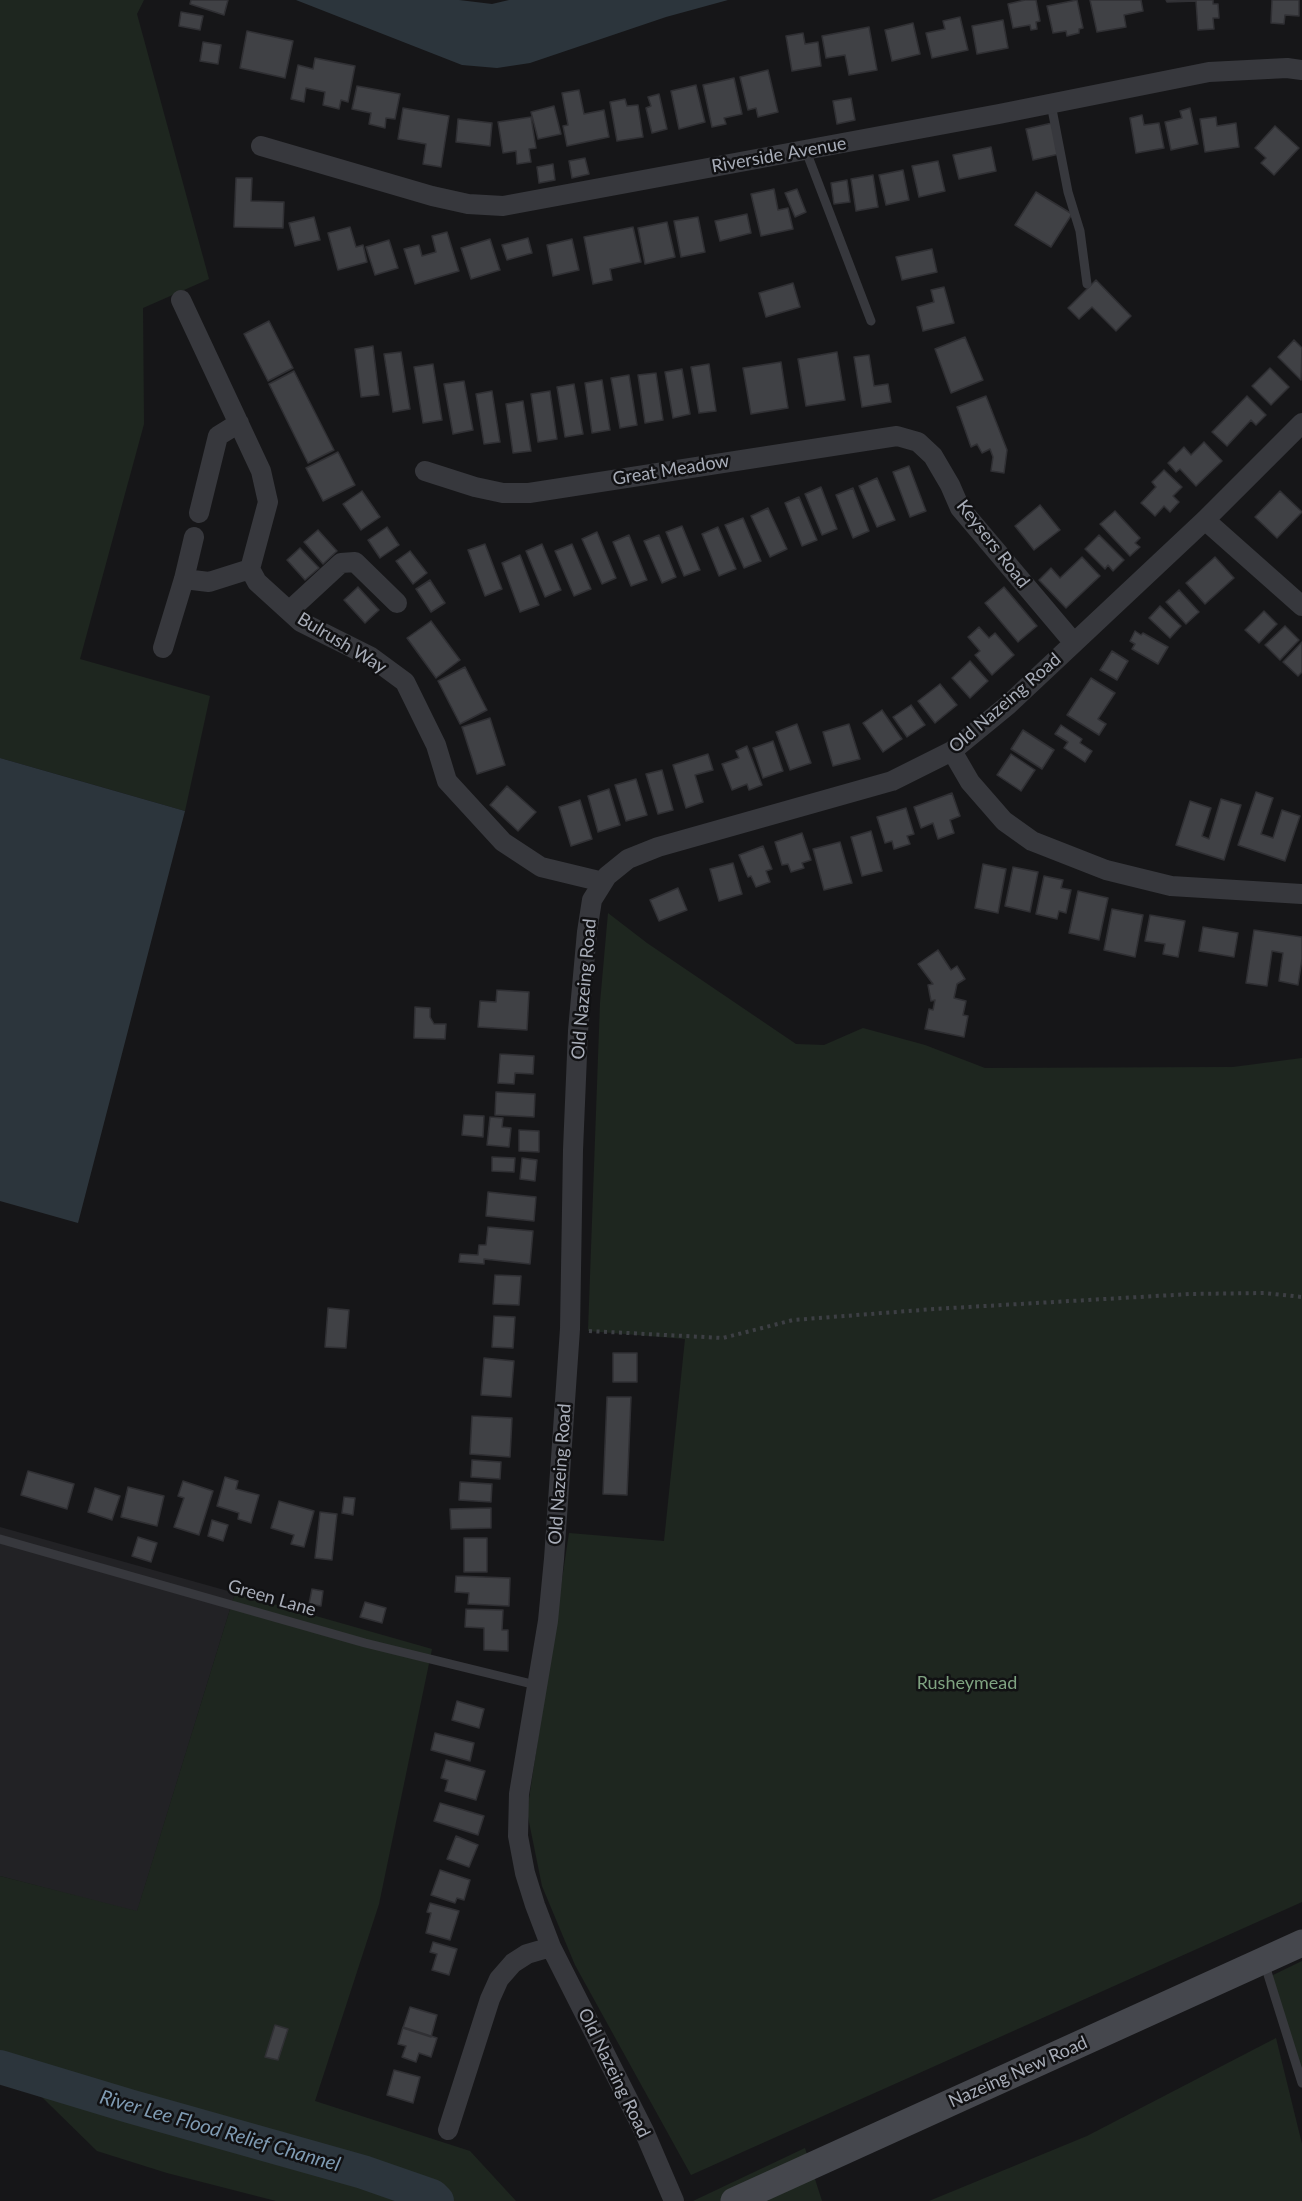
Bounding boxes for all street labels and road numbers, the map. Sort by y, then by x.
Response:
street label: Riverside Avenue [710,133,848,177]
street label: Great Meadow [611,450,731,490]
street label: Keysers Road [952,496,1034,592]
street label: Bulrush Way [293,608,391,678]
street label: Old Nazeing Road [945,648,1065,758]
street label: Old Nazeing Road [567,918,601,1060]
street label: Old Nazeing Road [544,1403,576,1545]
street label: Green Lane [225,1575,319,1621]
street label: Old Nazeing Road [573,2005,655,2141]
street label: Nazeing New Road [945,2032,1091,2112]

